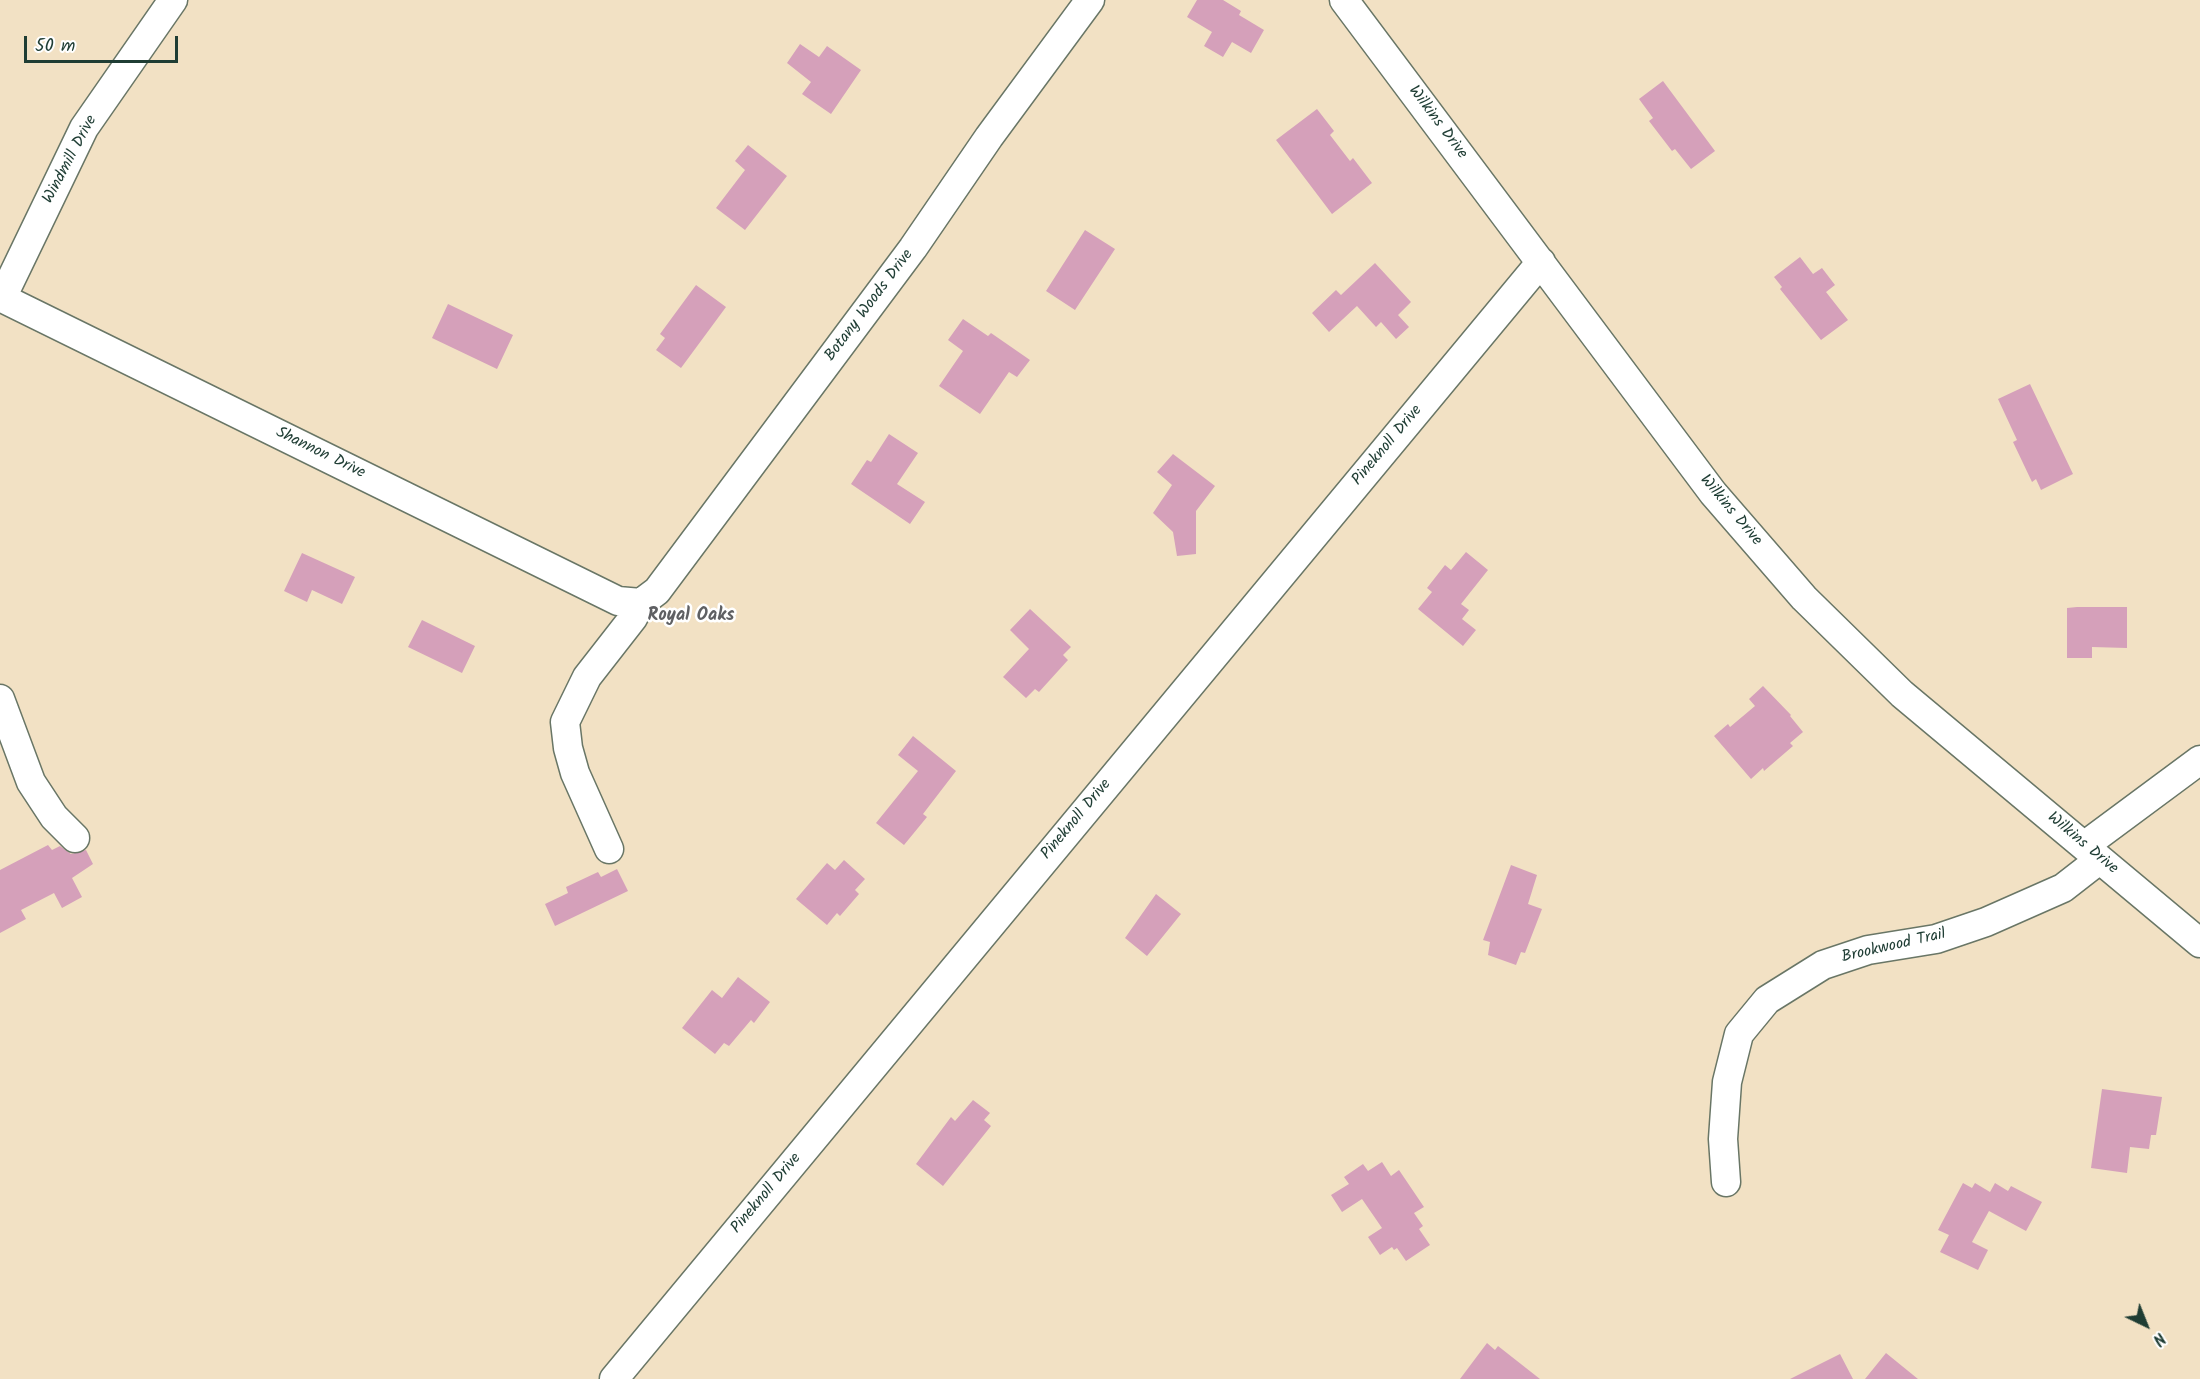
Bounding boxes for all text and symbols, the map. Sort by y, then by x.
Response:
scale bar [27,24,182,62]
text: 50 m [35,32,75,61]
street label: Wilkins Drive [1403,83,1471,163]
street label: Windmill Drive [40,113,102,207]
street label: Botany Woods Drive [822,246,918,366]
street label: Pineknoll Drive [1349,402,1427,490]
street label: Shannon Drive [272,424,368,484]
street label: Wilkins Drive [1695,472,1765,550]
district label: Royal Oaks [648,606,734,628]
street label: Pineknoll Drive [1038,776,1116,864]
street label: Wilkins Drive [2043,809,2121,879]
street label: Brookwood Trail [1840,926,1948,968]
street label: Pineknoll Drive [728,1150,806,1238]
north arrow [2116,1295,2176,1355]
text: N [2146,1326,2171,1351]

